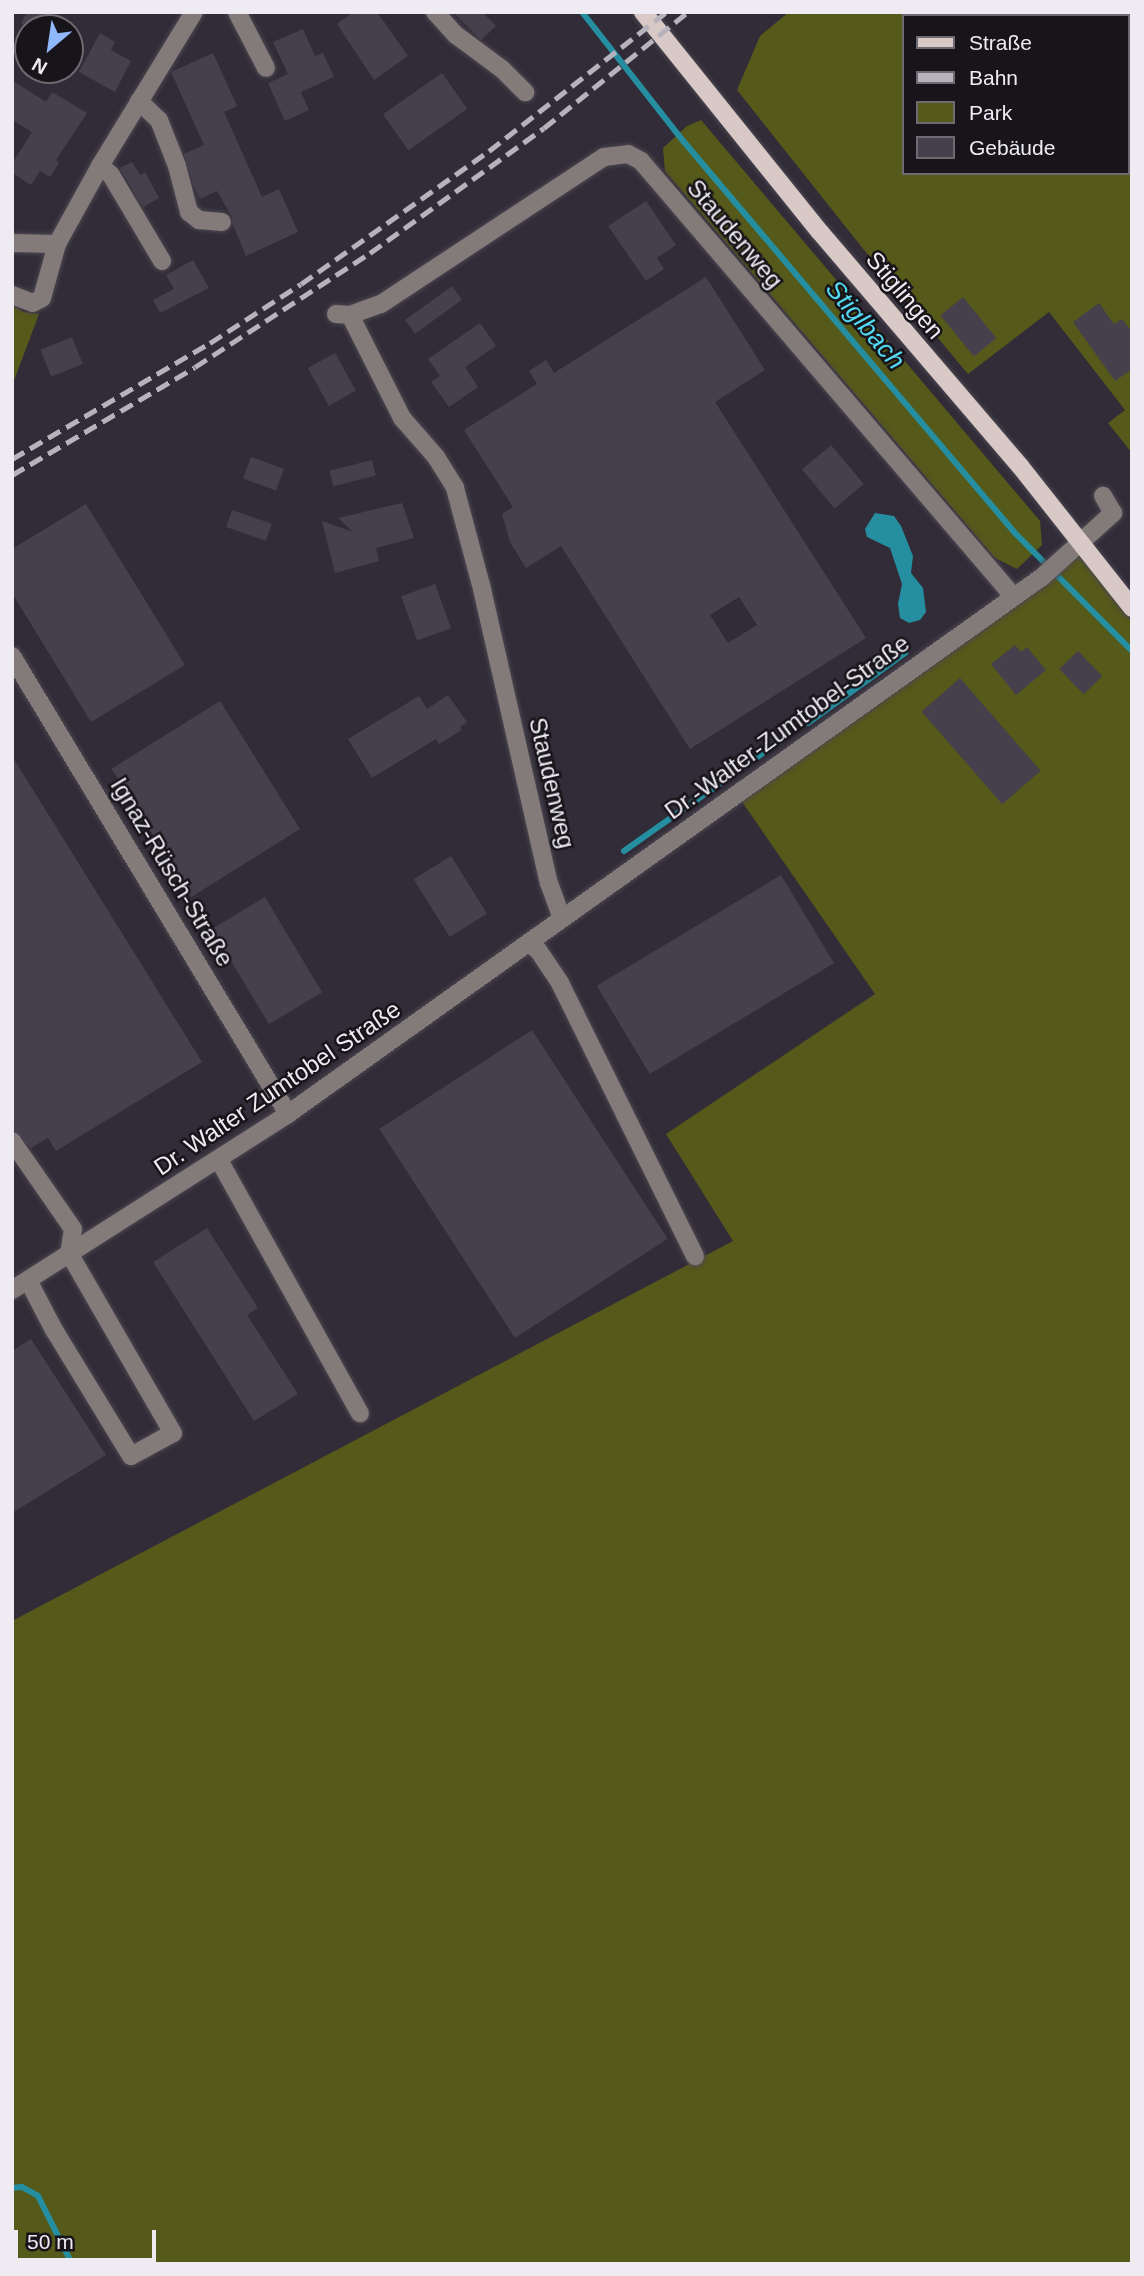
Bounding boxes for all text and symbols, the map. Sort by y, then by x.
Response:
north arrow [14,14,84,84]
legend [902,14,1130,175]
text: Straße [969,31,1032,54]
text: N [28,54,51,79]
text: Bahn [969,66,1018,89]
text: Park [969,101,1012,124]
text: Gebäude [969,136,1055,159]
street label: Staudenweg [681,174,789,294]
street label: Stiglingen [860,245,950,345]
water label: Stiglbach [819,274,911,376]
street label: Dr.-Walter-Zumtobel-Straße [659,629,915,825]
street label: Staudenweg [523,715,581,851]
street label: Ignaz-Rüsch-Straße [104,773,240,971]
street label: Dr. Walter Zumtobel Straße [148,995,406,1181]
scale bar [18,2216,159,2260]
text: 50 m [27,2230,74,2253]

